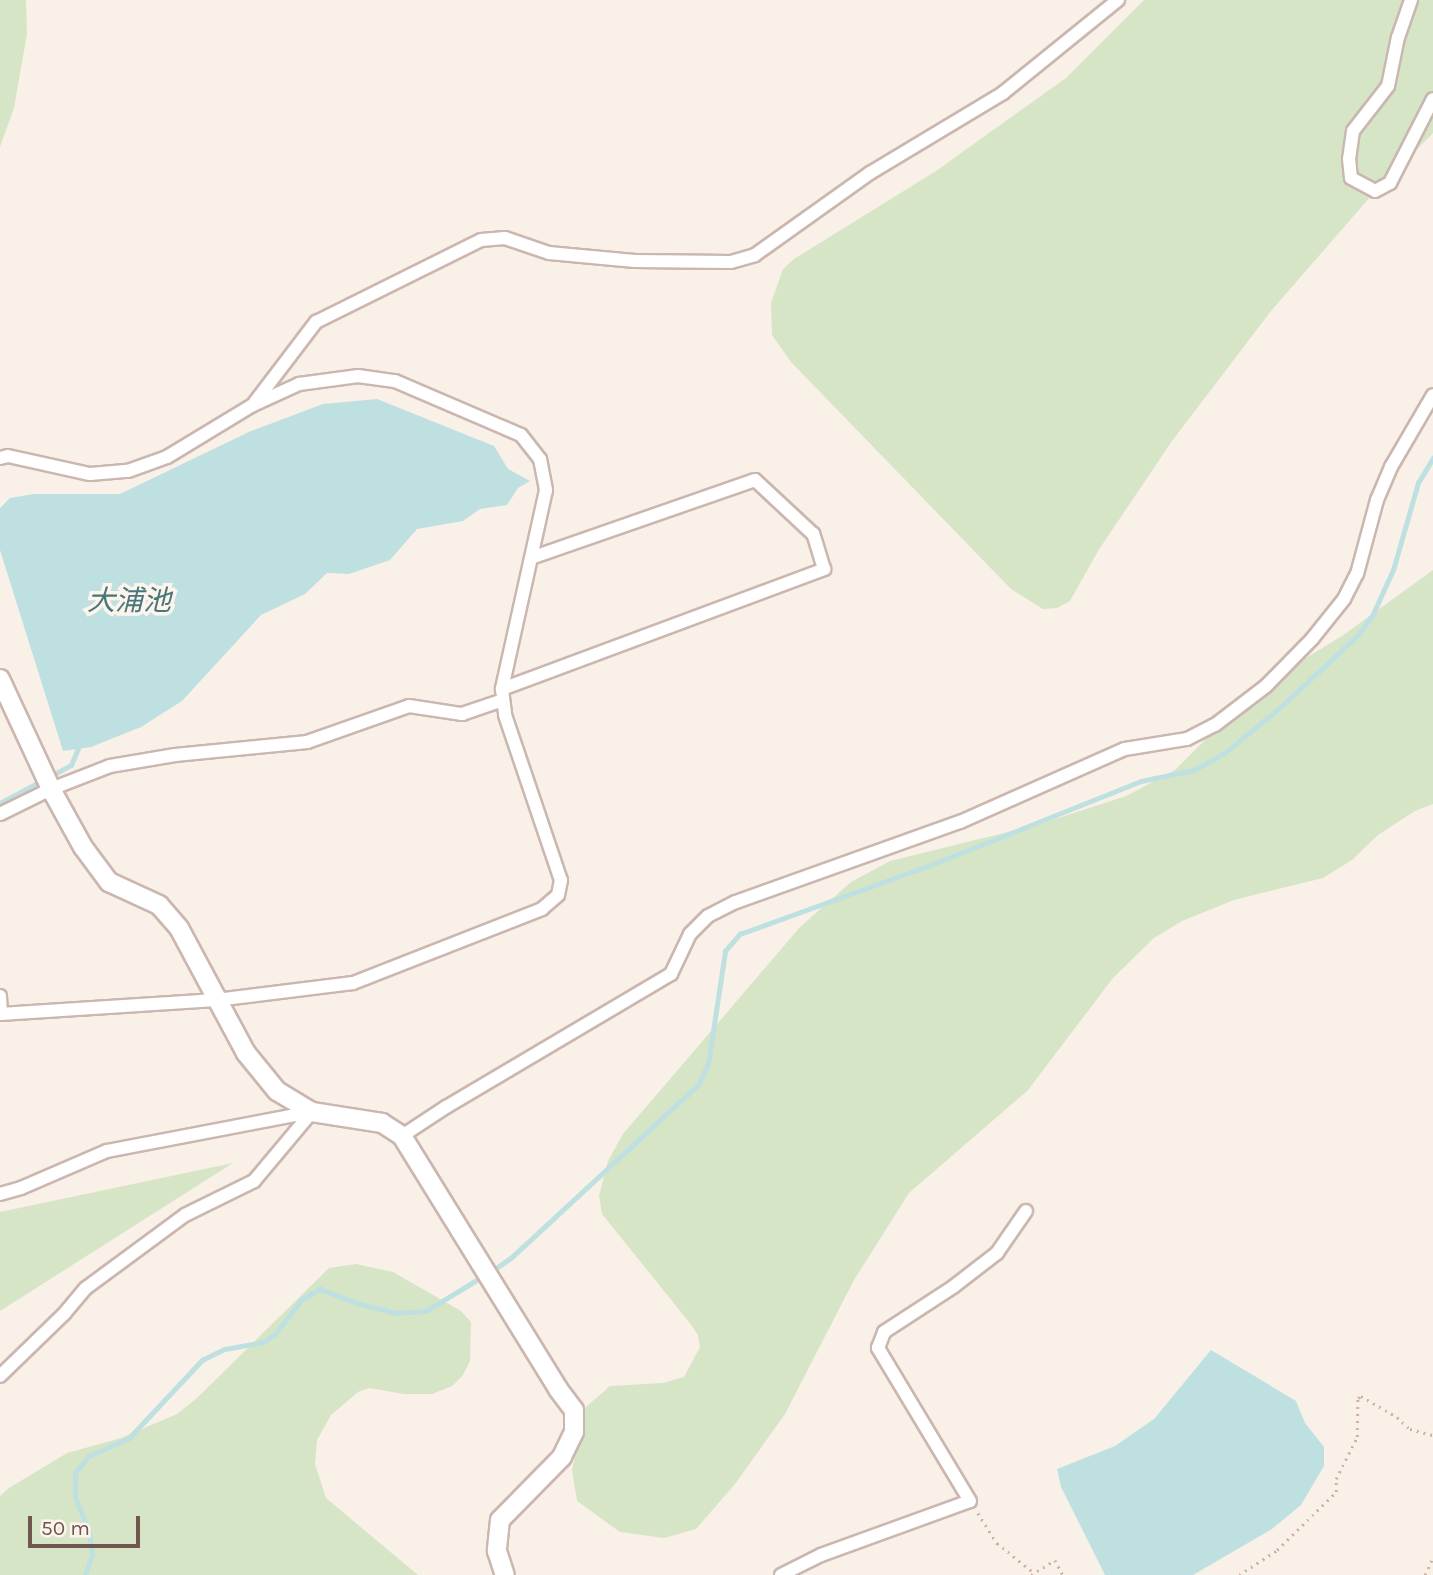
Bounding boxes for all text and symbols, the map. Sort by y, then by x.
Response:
water label: 大浦池 [87,584,171,618]
scale bar [32,1502,144,1546]
text: 50 m [41,1516,90,1540]

